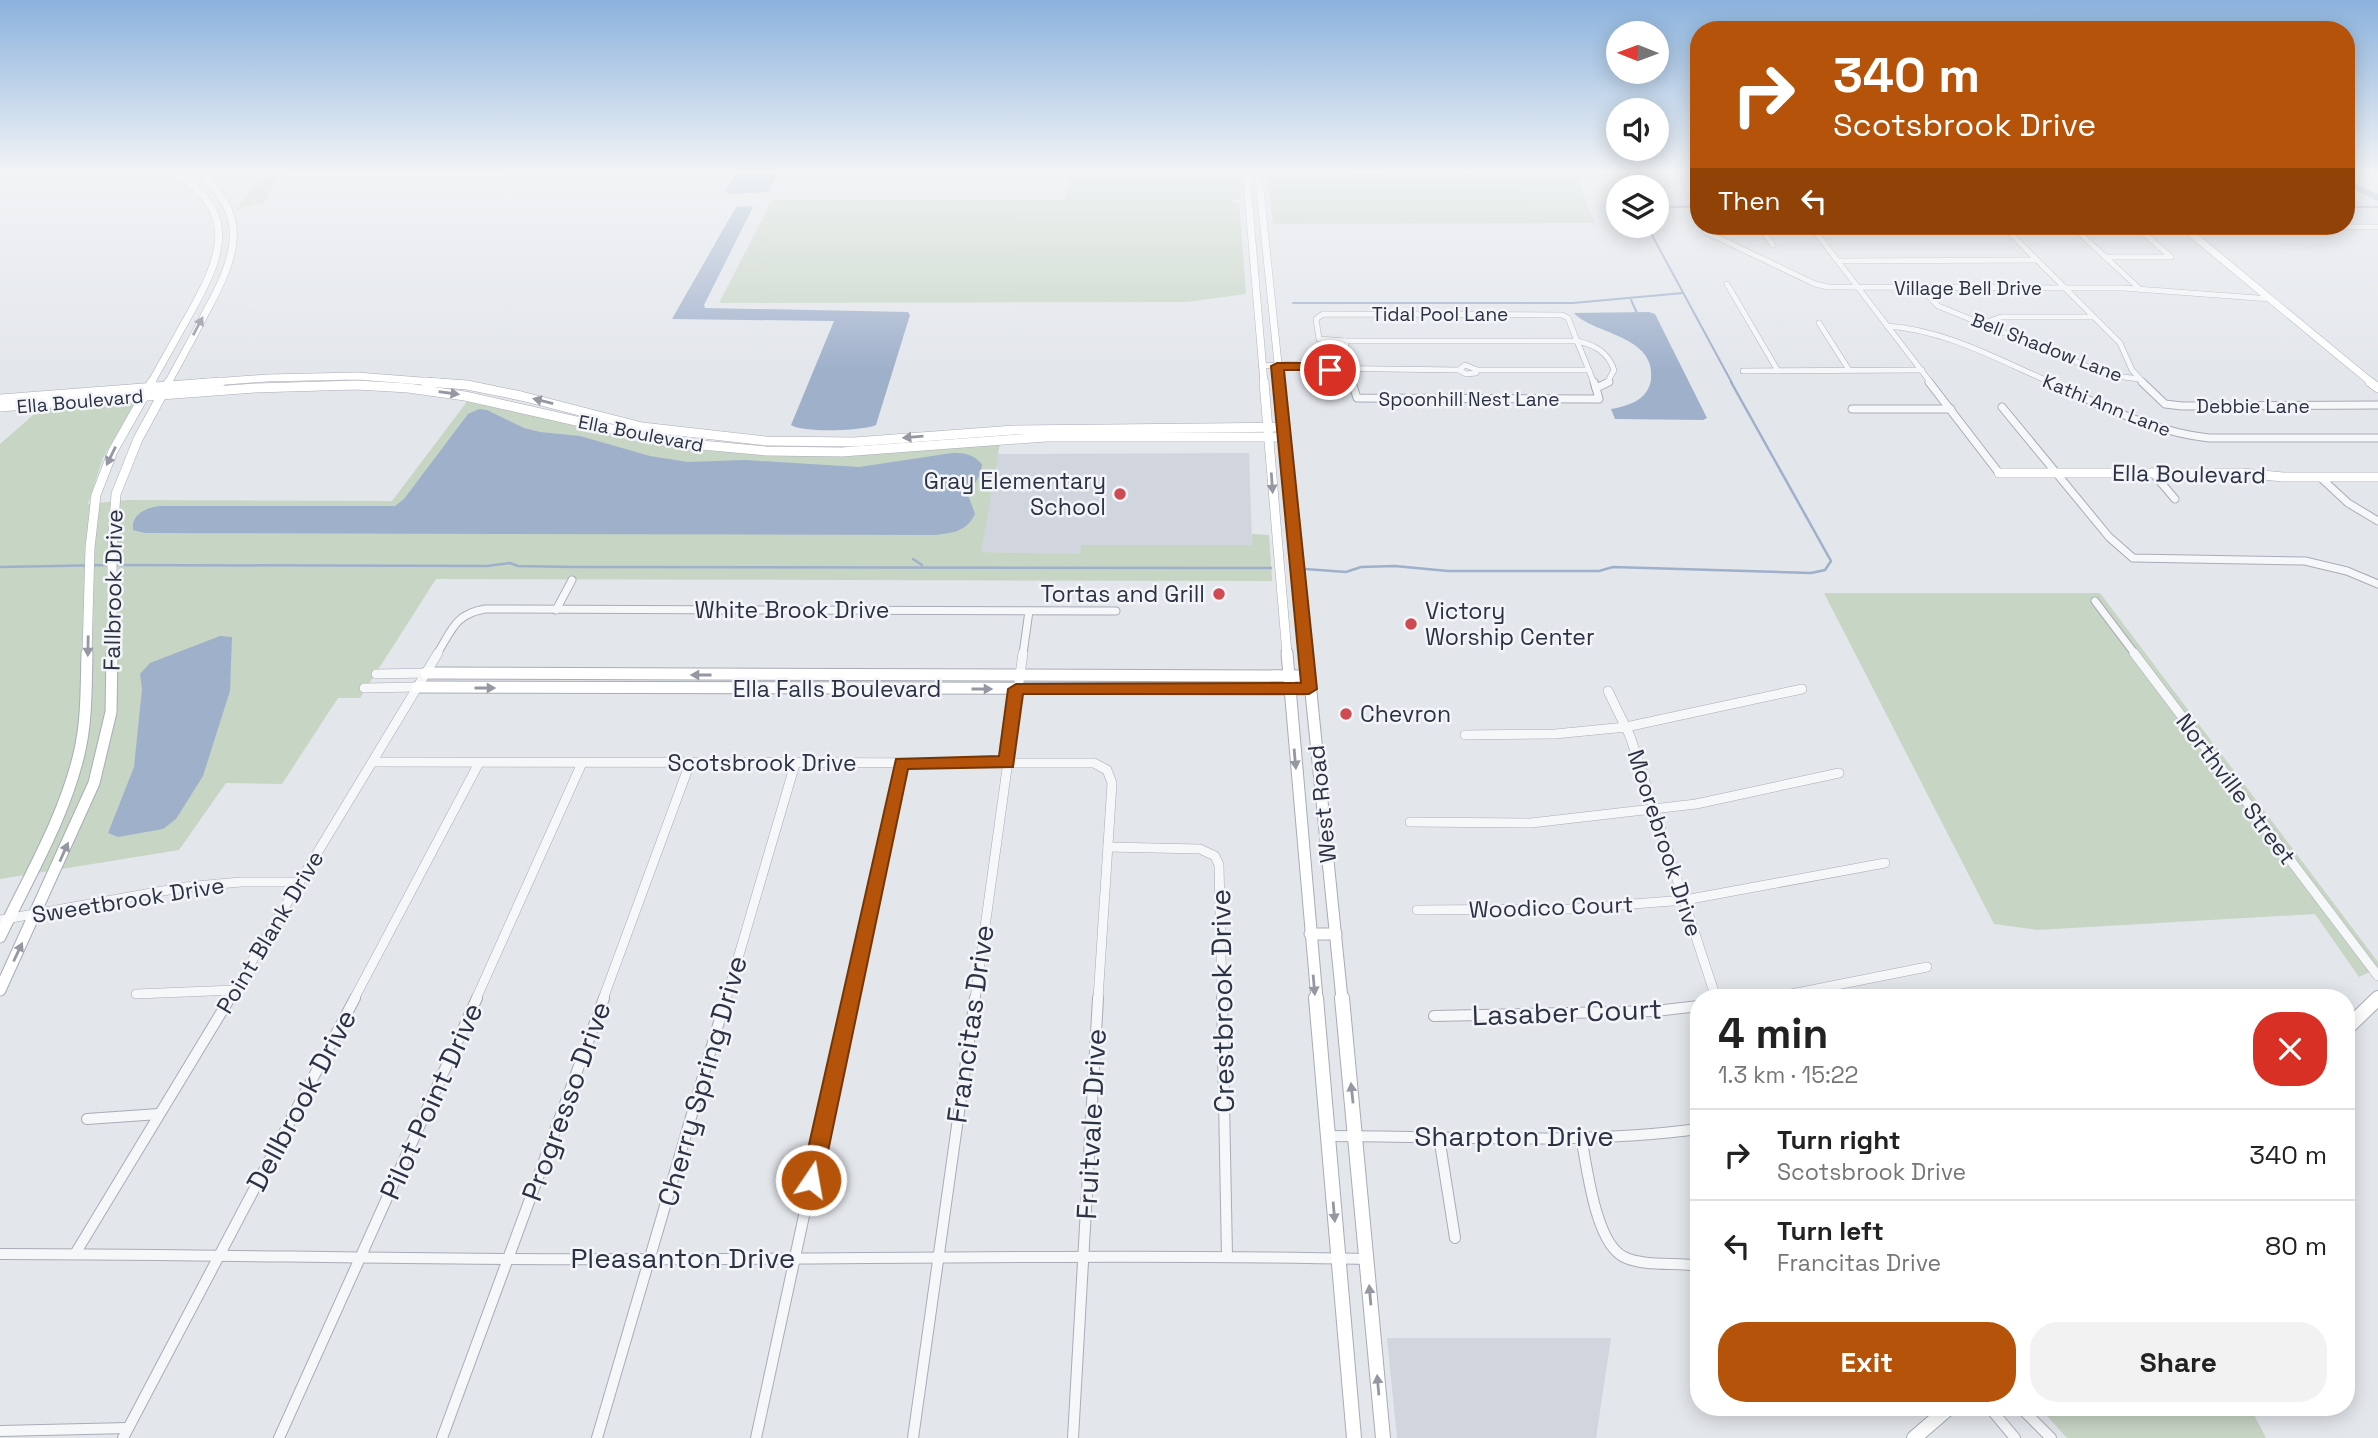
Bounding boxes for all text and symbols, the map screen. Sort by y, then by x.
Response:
north arrow [1606,21,1670,84]
map controls [1606,21,1669,238]
text: 340 m [1833,44,1980,106]
icon: right [1718,49,1809,140]
button: sound [1606,98,1669,161]
text: Scotsbrook Drive [1833,105,2096,145]
button: layers [1606,175,1669,238]
icon: left [1795,182,1833,220]
text: Then [1718,184,1781,218]
street label: Village Bell Drive [1894,276,2042,301]
street label: Tidal Pool Lane [1372,302,1508,327]
street label: Bell Shadow Lane [1968,307,2126,388]
one-way arrow [192,316,204,336]
pin [1300,340,1360,400]
icon: arrive [1311,351,1349,389]
street label: Kathi Ann Lane [2039,368,2175,443]
street label: Ella Boulevard [16,384,144,419]
one-way arrow [438,387,460,398]
street label: Spoonhill Nest Lane [1379,387,1560,412]
street label: Debbie Lane [2196,394,2310,419]
one-way arrow [532,395,554,406]
street label: Ella Boulevard [576,409,706,458]
one-way arrow [902,432,924,443]
one-way arrow [106,446,117,466]
street label: Ella Boulevard [2112,458,2266,490]
place label: Gray Elementary School [924,466,1106,522]
one-way arrow [1267,472,1278,494]
marker: Gray Elementary School [1112,486,1128,502]
street label: Fallbrook Drive [97,509,129,671]
place label: Tortas and Grill [1040,579,1205,609]
marker: Tortas and Grill [1211,586,1227,602]
street label: White Brook Drive [695,595,889,625]
place label: Victory Worship Center [1425,596,1595,652]
marker: Victory Worship Center [1403,616,1419,632]
one-way arrow [82,635,94,657]
one-way arrow [690,669,712,681]
street label: Ella Falls Boulevard [733,674,941,704]
one-way arrow [475,682,497,694]
one-way arrow [972,683,994,695]
place label: Chevron [1360,699,1451,729]
marker: Chevron [1338,706,1354,722]
street label: Northville Street [2169,707,2303,871]
street label: West Road [1301,744,1343,864]
street label: Moorebrook Drive [1621,746,1709,940]
street label: Scotsbrook Drive [667,748,857,778]
one-way arrow [1290,748,1301,770]
one-way arrow [58,842,70,862]
street label: Point Blank Drive [209,845,331,1019]
street label: Sweetbrook Drive [30,870,226,930]
street label: Crestbrook Drive [1202,889,1242,1113]
street label: Woodico Court [1468,889,1634,925]
street label: Francitas Drive [938,923,1002,1125]
one-way arrow [12,942,24,962]
street label: Cherry Spring Drive [649,951,755,1211]
one-way arrow [1309,974,1320,996]
street label: Lasaber Court [1471,991,1663,1033]
street label: Progresso Drive [513,996,619,1206]
street label: Pilot Point Drive [371,997,491,1205]
street label: Dellbrook Drive [238,1003,364,1197]
text: 4 min [1718,1007,1828,1060]
button: close [2253,1012,2327,1086]
street label: Fruitvale Drive [1068,1028,1114,1220]
text: 1.3 km · 15:22 [1718,1060,1858,1090]
one-way arrow [1346,1082,1357,1104]
street label: Sharpton Drive [1414,1118,1614,1154]
text: Turn right [1777,1123,1901,1157]
icon: right [1718,1136,1756,1174]
text: 340 m [2249,1138,2327,1172]
position arrow [774,1143,848,1217]
text: Scotsbrook Drive [1777,1157,1966,1187]
one-way arrow [1329,1201,1340,1223]
text: Turn left [1777,1214,1884,1248]
icon: left [1718,1227,1756,1265]
text: 80 m [2265,1229,2327,1263]
street label: Pleasanton Drive [571,1240,795,1276]
text: Francitas Drive [1777,1248,1941,1278]
one-way arrow [1364,1284,1375,1306]
button: Exit [1718,1322,2016,1402]
button: Share [2030,1322,2327,1402]
one-way arrow [1373,1374,1384,1396]

